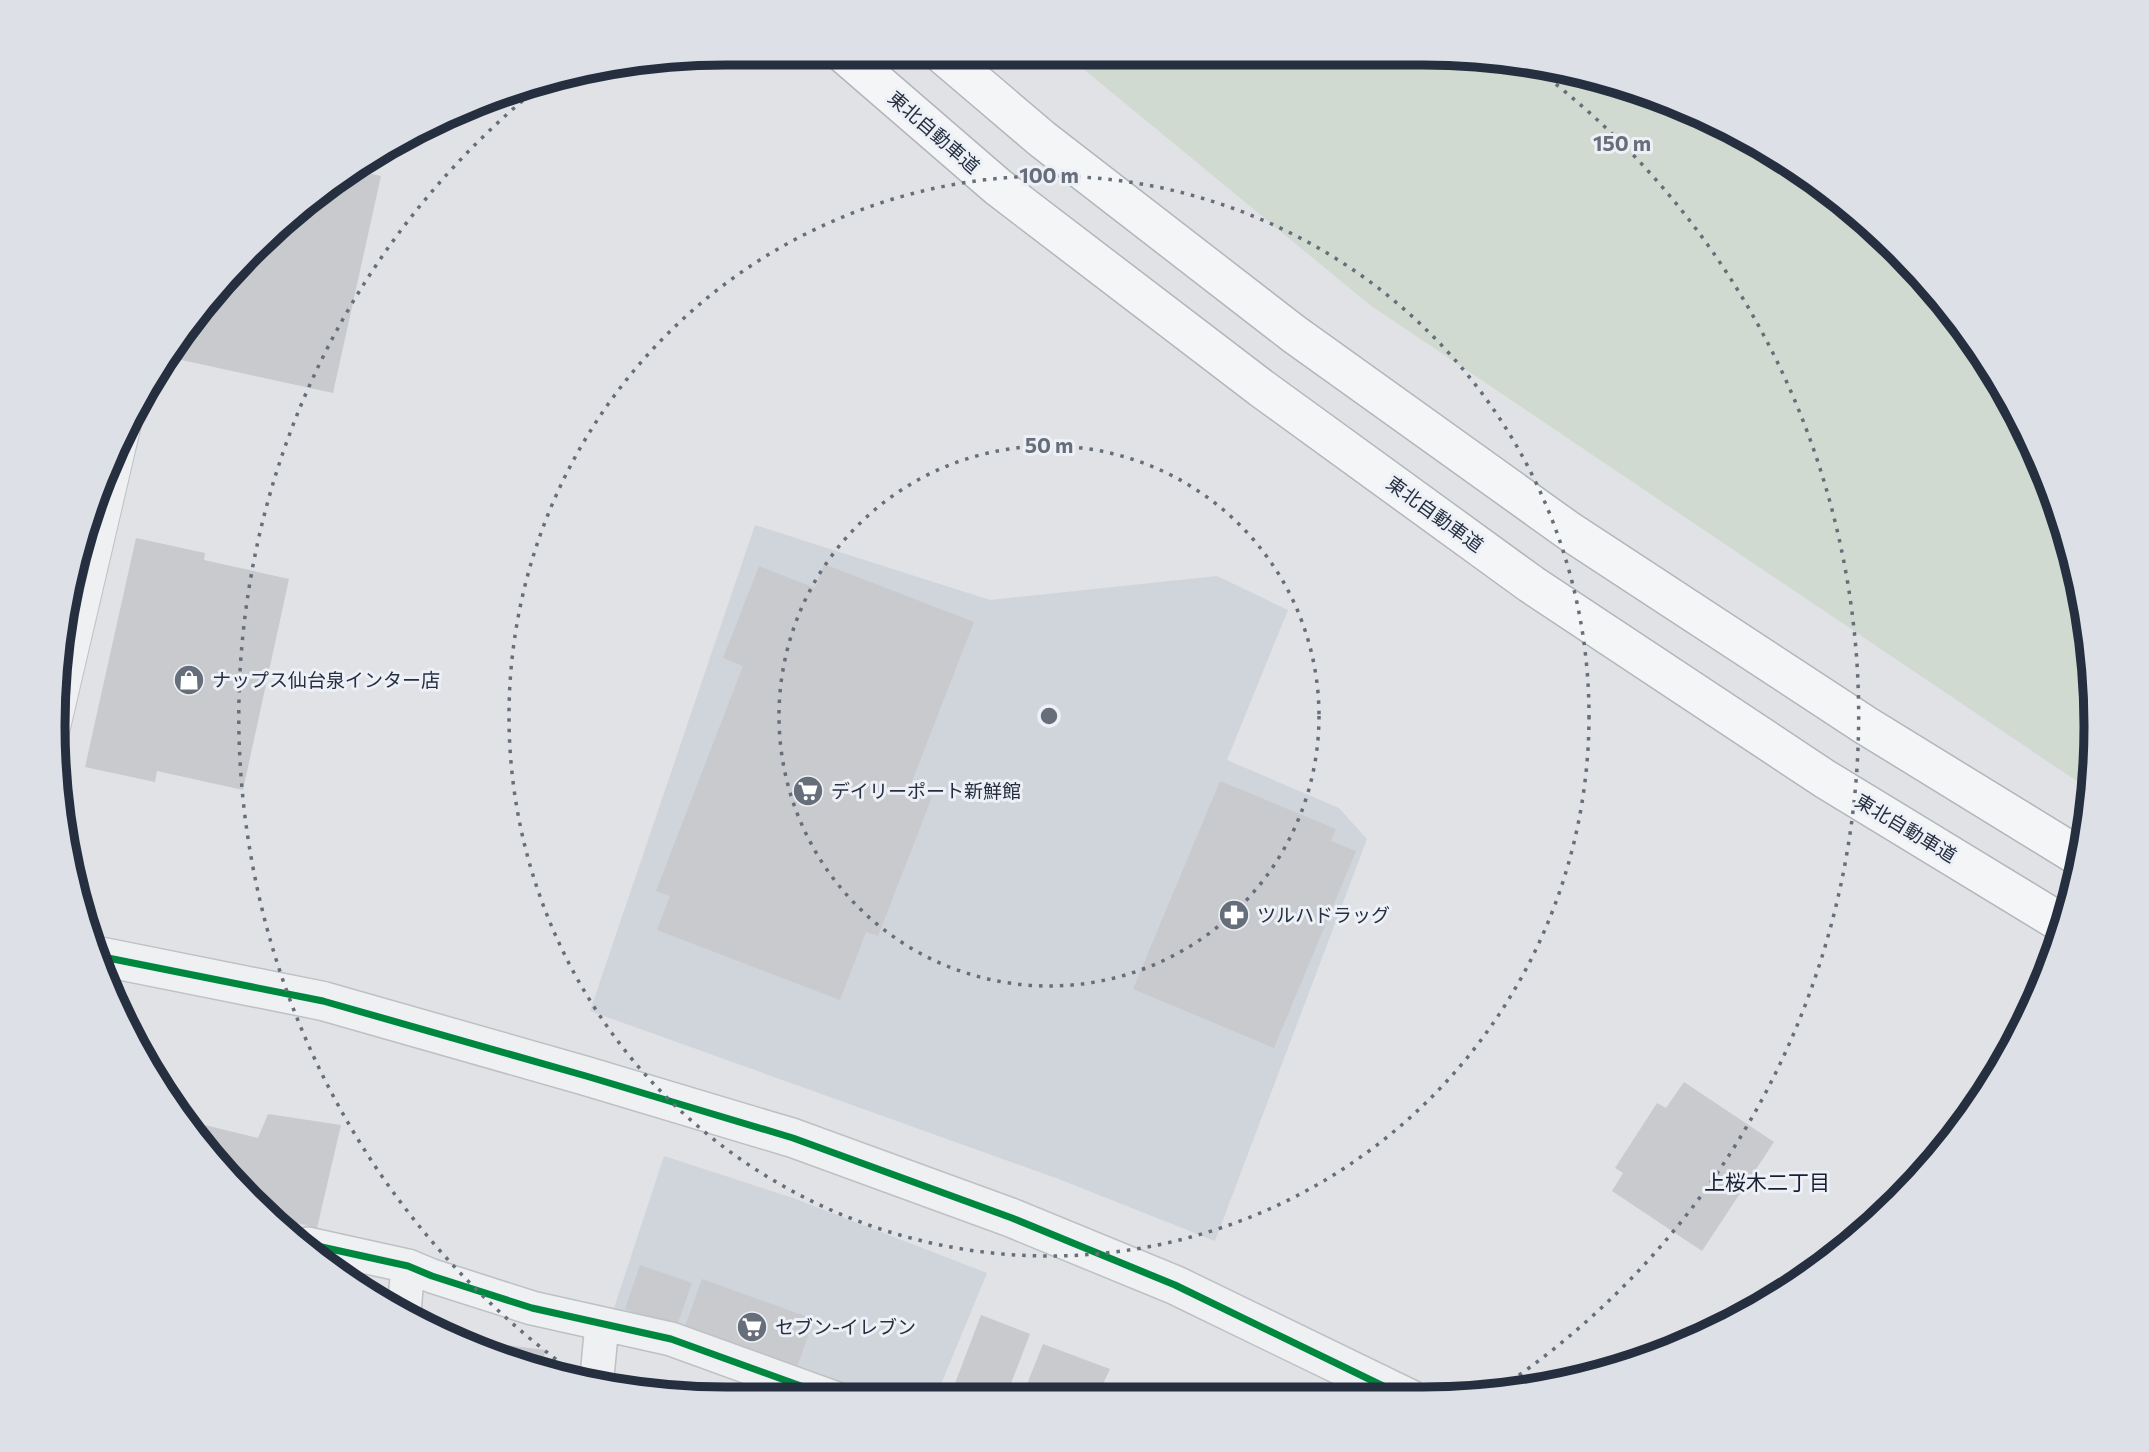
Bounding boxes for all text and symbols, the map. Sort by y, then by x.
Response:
street label: 東北自動車道 [884,86,985,178]
text: 150 m [1593,130,1651,155]
text: 100 m [1019,162,1079,187]
text: 50 m [1025,432,1073,457]
street label: 東北自動車道 [1382,471,1488,556]
shop icon: ナップス仙台泉インター店 [172,663,206,697]
place label: ナップス仙台泉インター店 [212,668,440,691]
centre of rings [1037,704,1061,728]
supermarket icon: デイリーポート新鮮館 [791,774,825,808]
place label: デイリーポート新鮮館 [831,779,1021,802]
street label: 東北自動車道 [1851,788,1961,867]
pharmacy icon: ツルハドラッグ [1217,898,1251,932]
place label: ツルハドラッグ [1257,903,1390,926]
district label: 上桜木二丁目 [1704,1169,1830,1194]
supermarket icon: セブン-イレブン [735,1310,769,1344]
place label: セブン-イレブン [775,1315,916,1338]

